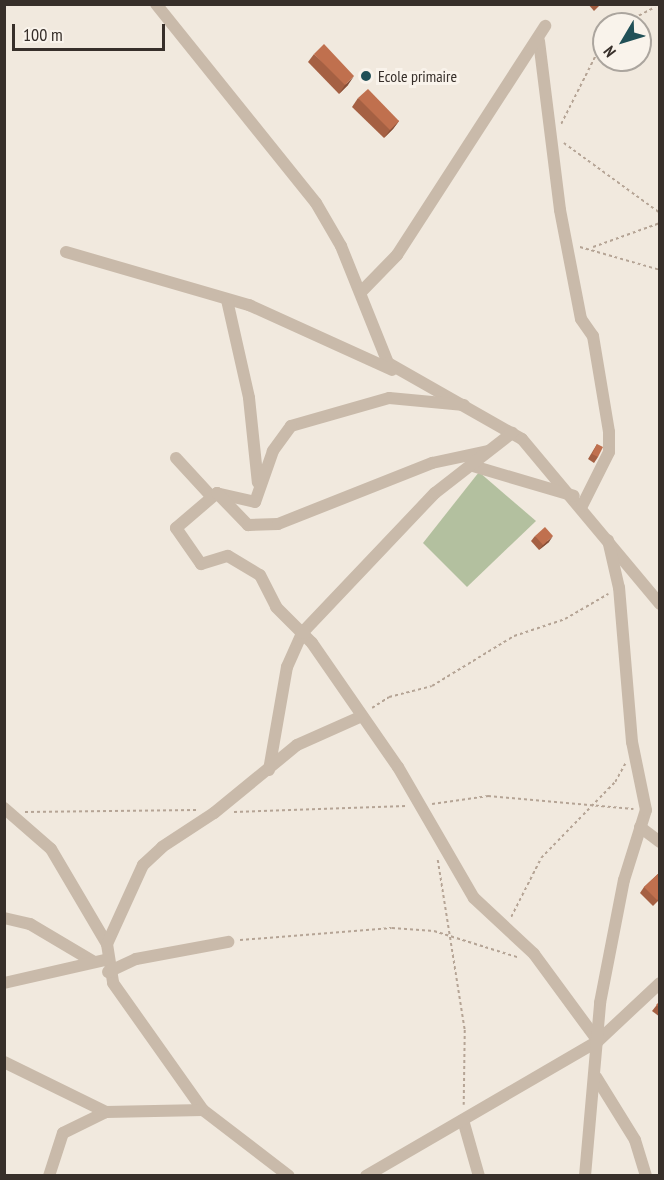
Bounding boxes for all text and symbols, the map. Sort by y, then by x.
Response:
scale bar [15,12,168,50]
north arrow [592,12,652,72]
text: 100 m [23,23,63,46]
text: N [599,42,620,61]
place label: Ecole primaire [378,66,457,86]
marker: Ecole primaire [359,69,373,83]

